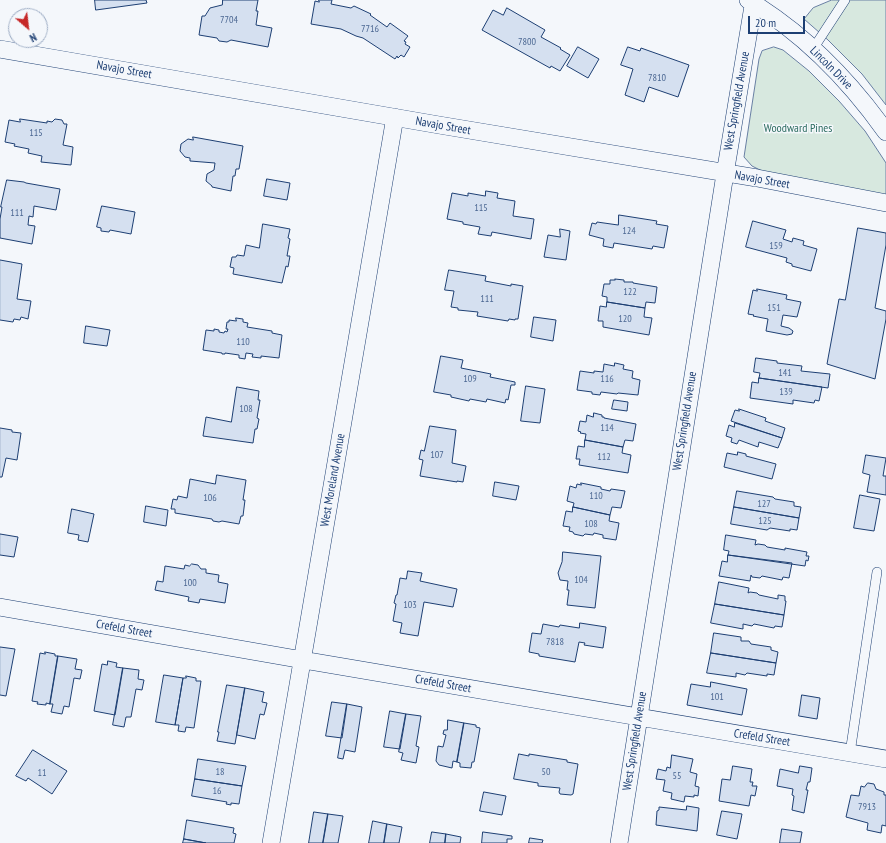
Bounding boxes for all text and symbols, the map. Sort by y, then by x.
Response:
north arrow [8,8,48,48]
scale bar [750,8,807,34]
house number: 7704 [220,14,238,26]
text: 20 m [755,15,776,30]
house number: 7716 [361,23,379,35]
text: N [27,30,39,45]
house number: 7800 [518,36,536,48]
street label: Lincoln Drive [807,44,855,92]
street label: West Springfield Avenue [721,50,753,152]
street label: Navajo Street [95,58,153,82]
house number: 7810 [648,72,666,84]
street label: Navajo Street [414,114,472,138]
park label: Woodward Pines [764,122,832,136]
house number: 115 [29,127,43,139]
street label: Navajo Street [733,168,791,192]
house number: 115 [474,202,488,214]
house number: 111 [10,207,24,219]
house number: 124 [622,225,636,237]
house number: 159 [769,240,783,252]
house number: 122 [623,286,637,298]
house number: 111 [480,293,494,305]
house number: 151 [767,302,781,314]
house number: 120 [618,313,632,325]
house number: 110 [236,336,250,348]
house number: 141 [778,367,792,379]
street label: West Springfield Avenue [670,370,700,472]
house number: 109 [463,373,477,385]
house number: 116 [600,373,614,385]
house number: 139 [779,386,793,398]
house number: 108 [239,403,253,415]
house number: 114 [600,422,614,434]
street label: West Moreland Avenue [318,432,348,528]
house number: 107 [430,449,444,461]
house number: 112 [597,451,611,463]
house number: 110 [589,490,603,502]
house number: 106 [203,492,217,504]
house number: 127 [757,498,771,510]
house number: 125 [758,515,772,527]
house number: 108 [584,518,598,530]
house number: 104 [574,574,588,586]
house number: 100 [183,577,197,589]
house number: 103 [403,599,417,611]
street label: Crefeld Street [95,617,153,641]
house number: 7818 [546,636,564,648]
street label: Crefeld Street [414,672,472,696]
street label: West Springfield Avenue [620,690,650,792]
house number: 101 [710,691,724,703]
street label: Crefeld Street [733,726,791,750]
house number: 18 [216,766,224,778]
house number: 50 [542,766,550,778]
house number: 11 [38,767,46,779]
house number: 55 [673,770,681,782]
house number: 16 [213,785,221,797]
house number: 7913 [858,801,876,813]

